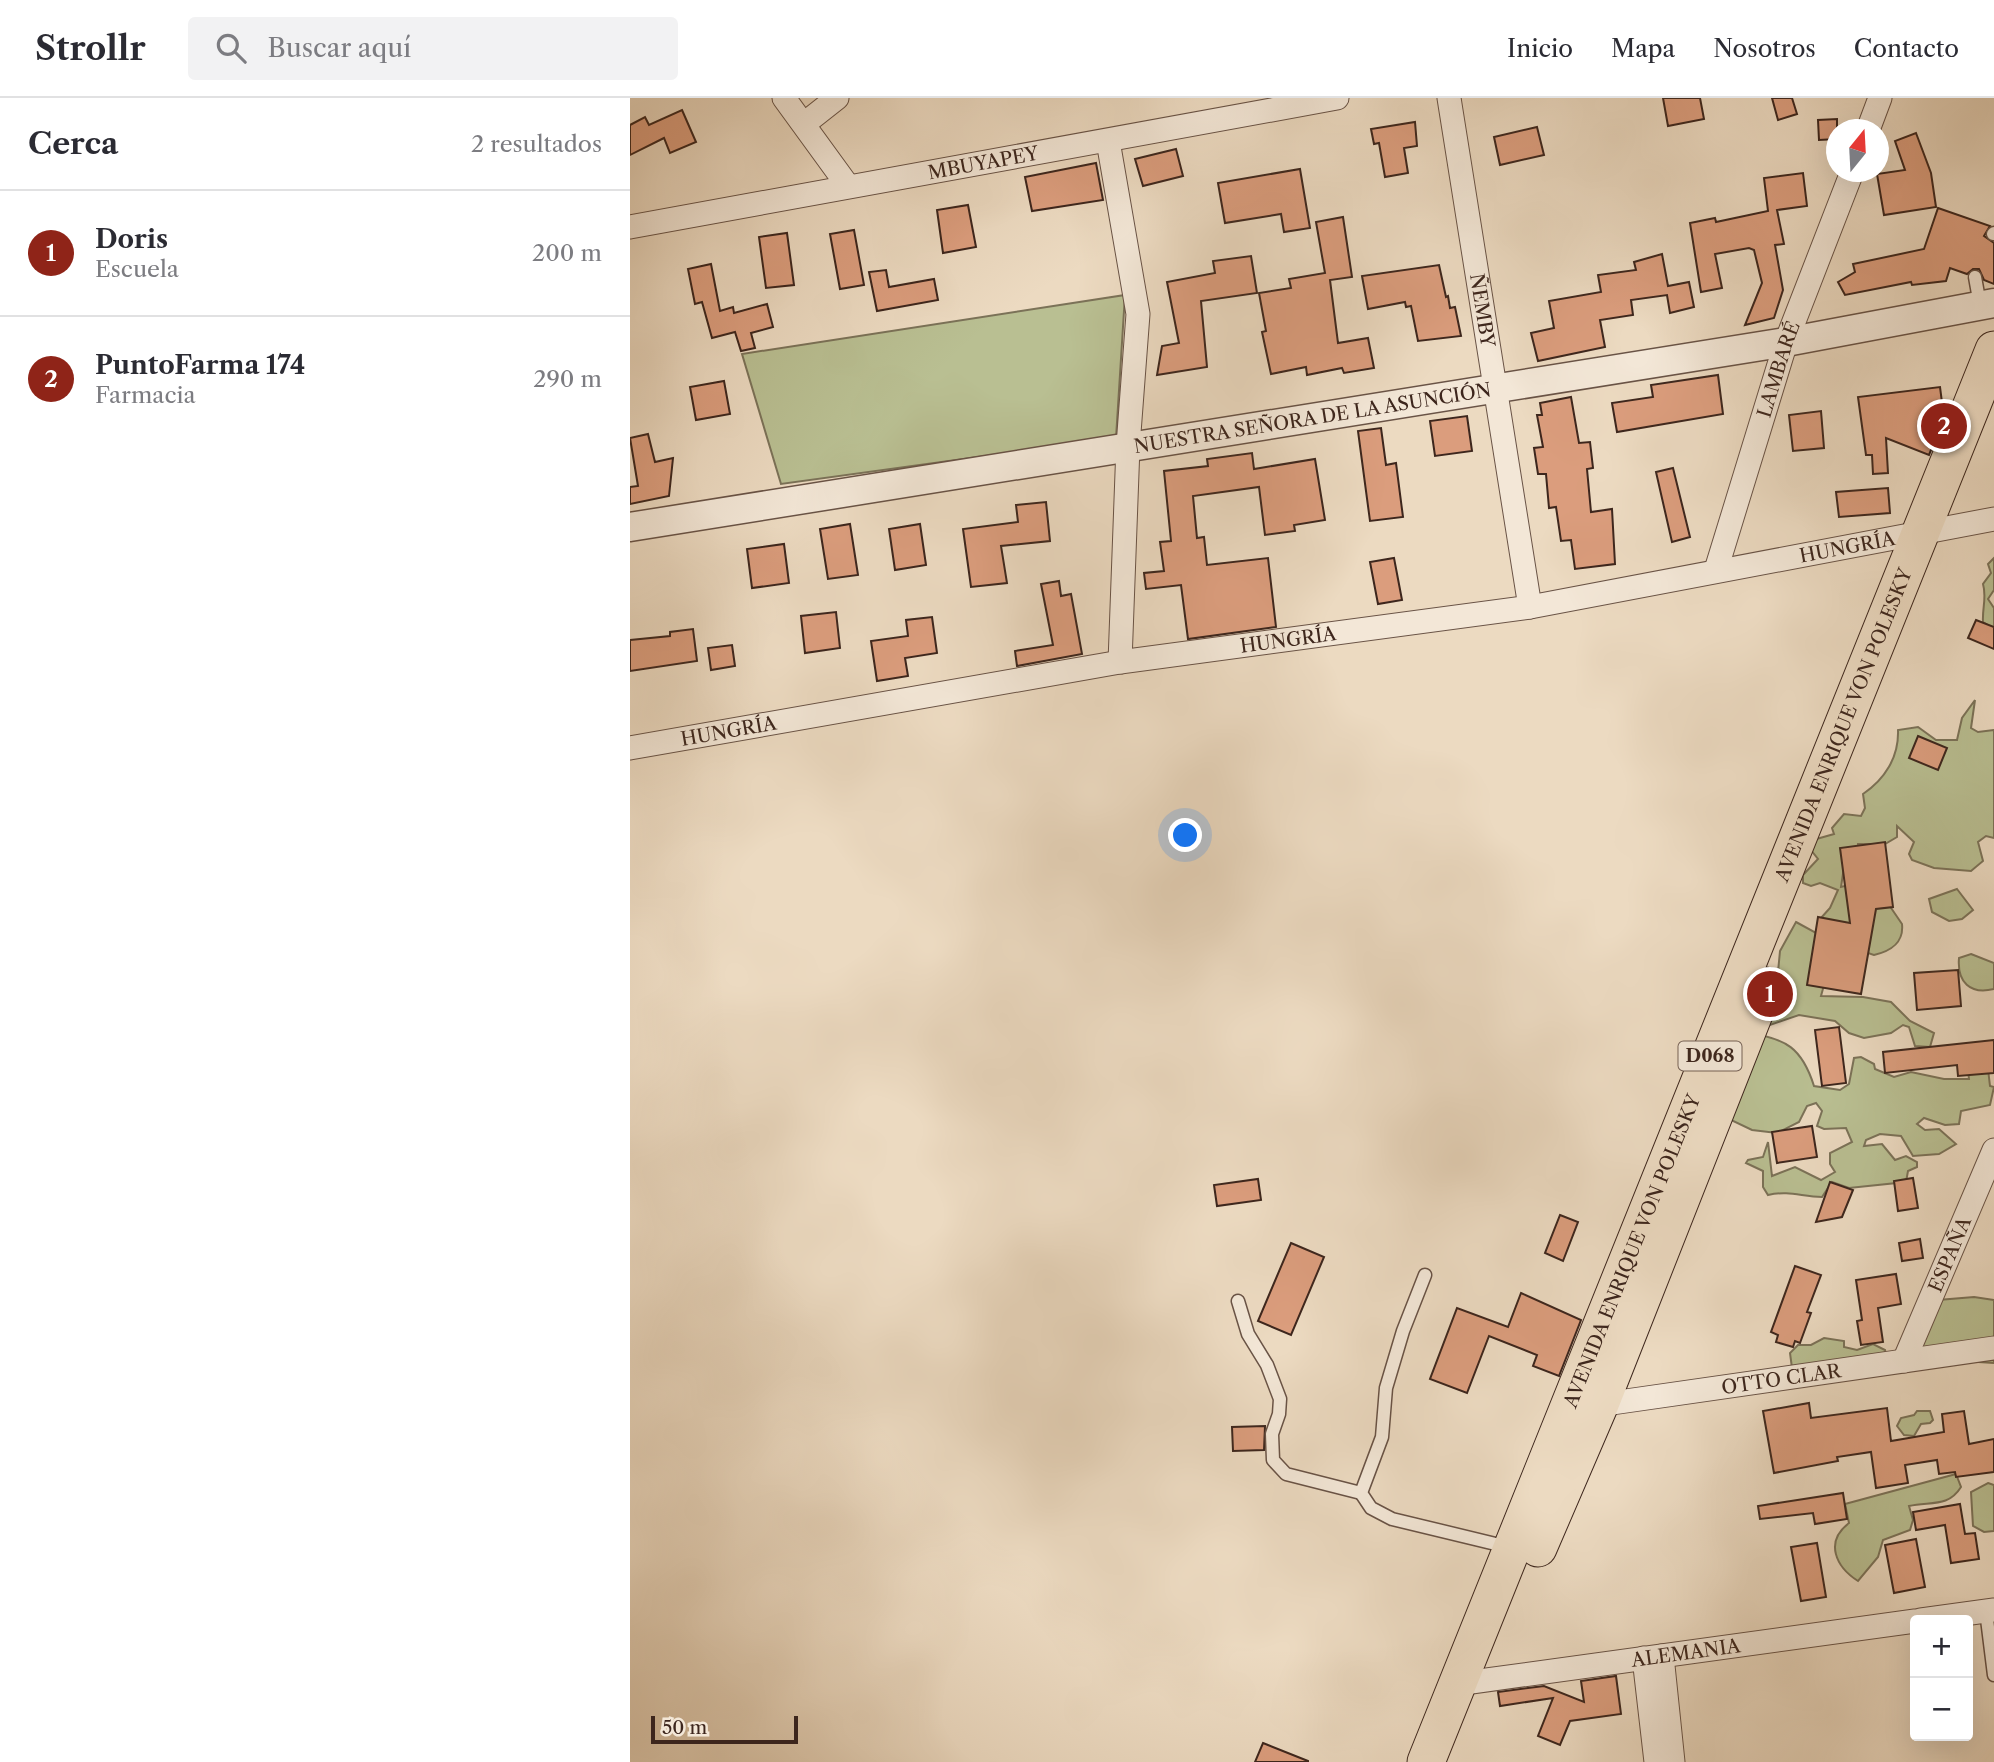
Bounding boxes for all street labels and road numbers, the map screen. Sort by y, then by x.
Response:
street label: MBUYAPEY [926,142,1041,184]
street label: ÑEMBY [1465,272,1500,349]
street label: LAMBARÉ [1752,318,1805,420]
street label: NUESTRA SEÑORA DE LA ASUNCIÓN [1132,378,1493,458]
street label: HUNGRÍA [1798,527,1898,568]
street label: AVENIDA ENRIQUE VON POLESKY [1770,564,1917,886]
street label: HUNGRÍA [1239,622,1339,658]
street label: HUNGRÍA [679,711,779,751]
road number: D068 [1678,1042,1742,1071]
street label: AVENIDA ENRIQUE VON POLESKY [1558,1090,1706,1412]
street label: ESPAÑA [1924,1212,1977,1296]
street label: OTTO CLAR [1720,1359,1843,1399]
street label: ALEMANIA [1629,1634,1743,1672]

